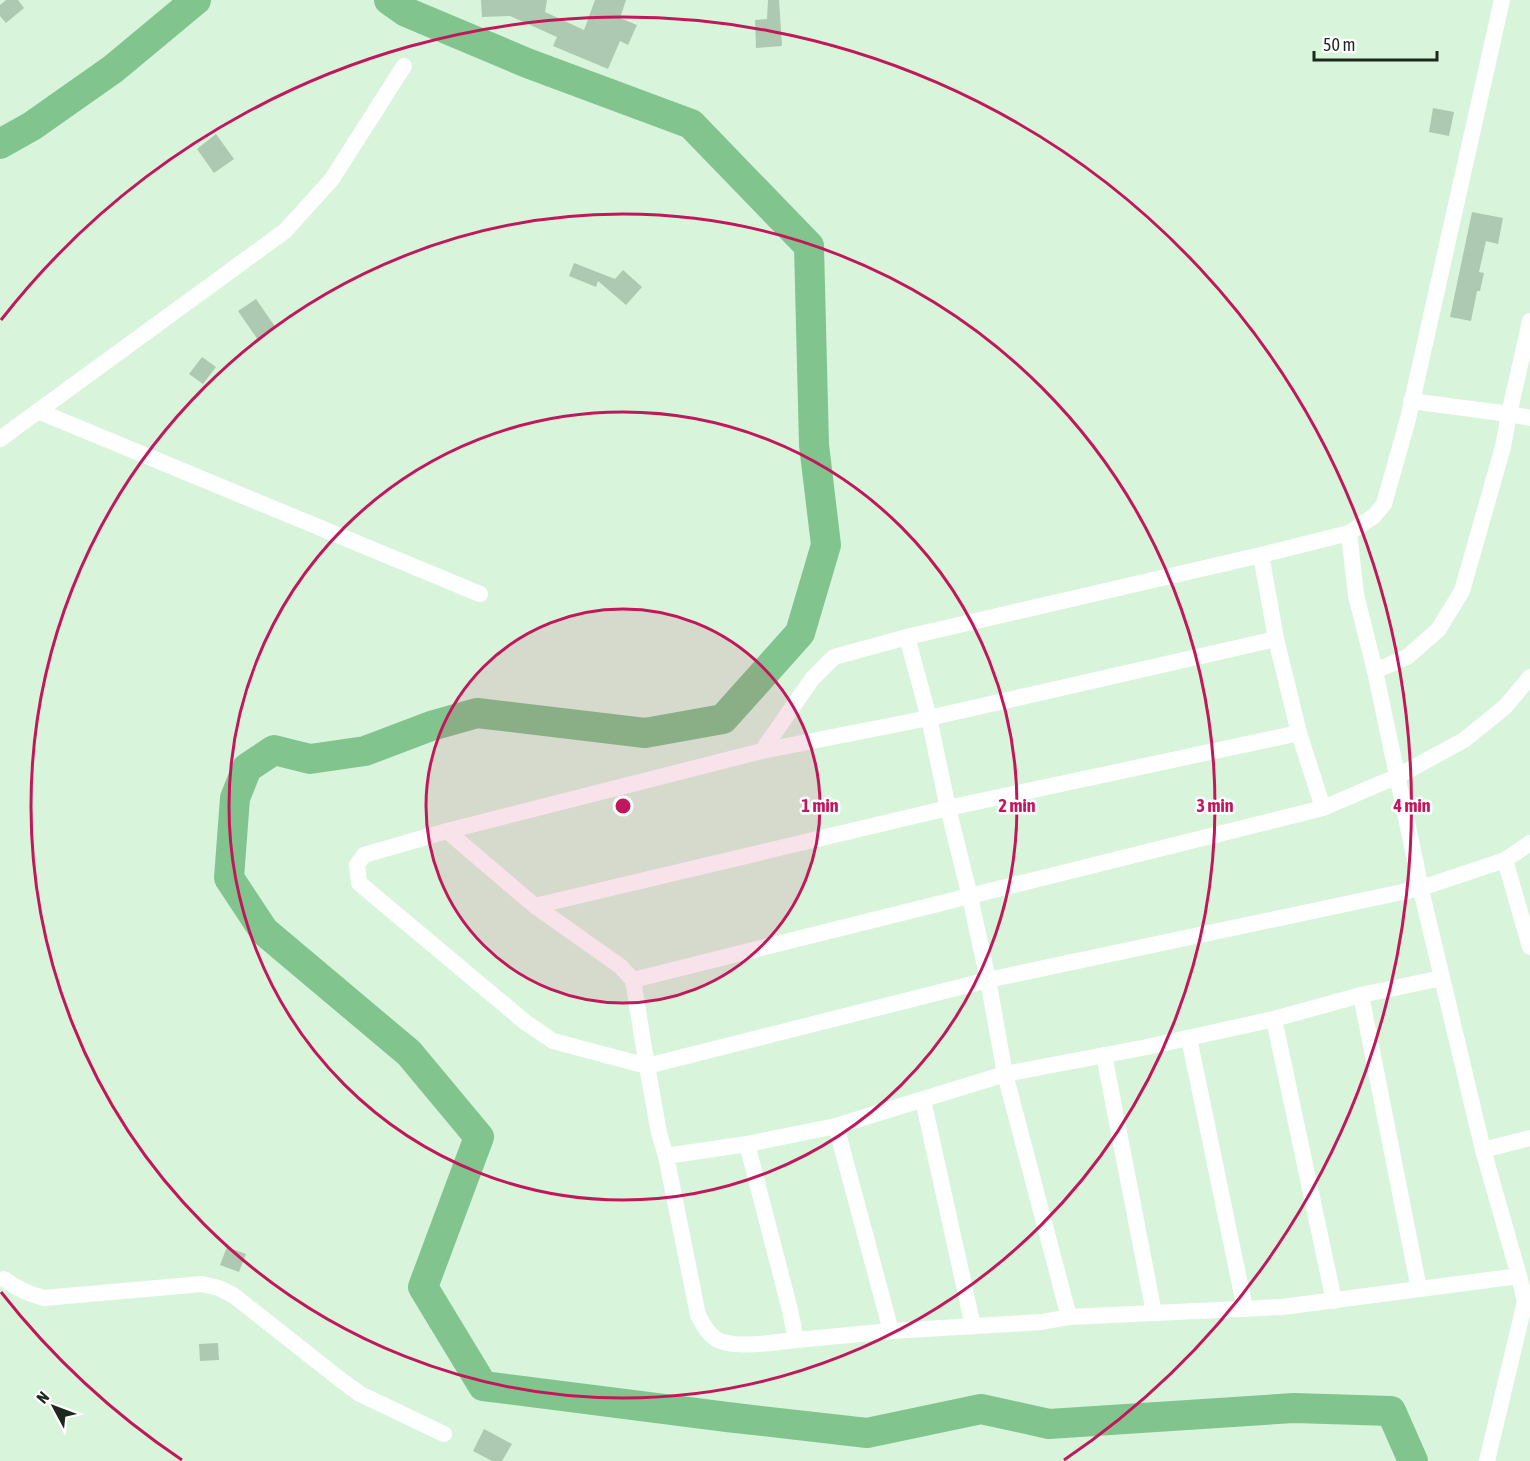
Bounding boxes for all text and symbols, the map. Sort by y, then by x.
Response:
scale bar [1314,24,1437,62]
text: 50 m [1323,34,1355,55]
text: 1 min [802,795,839,816]
text: 2 min [999,795,1036,816]
text: 3 min [1197,795,1234,816]
text: 4 min [1393,795,1431,816]
centre of rings [613,796,633,816]
north arrow [24,1377,84,1437]
text: N [33,1388,53,1407]

